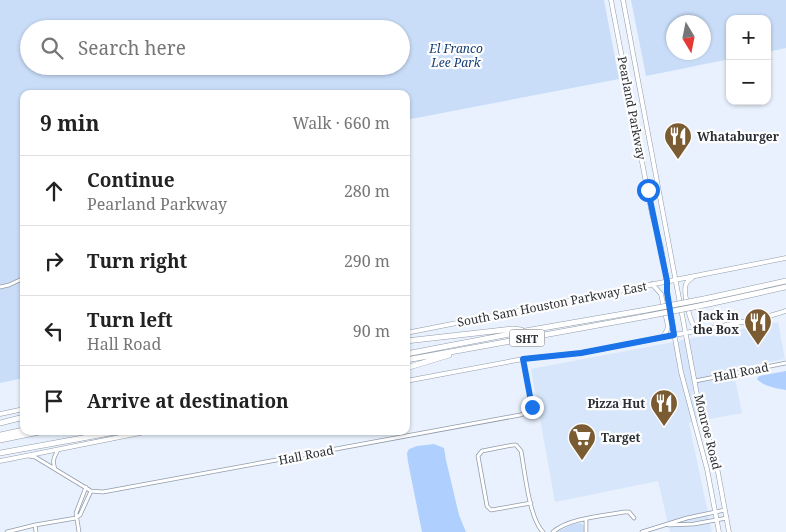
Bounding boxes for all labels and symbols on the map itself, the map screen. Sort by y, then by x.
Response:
north arrow [666,15,711,60]
park label: El Franco Lee Park [428,40,483,71]
street label: Pearland Parkway [614,55,650,161]
restaurant icon: Whataburger [663,121,693,160]
place label: Whataburger [697,128,780,145]
route start [637,179,660,202]
street label: South Sam Houston Parkway East [456,277,648,331]
place label: Jack in the Box [693,307,739,338]
restaurant icon: Jack in the Box [743,307,773,346]
road number: SHT [510,329,544,346]
street label: Hall Road [712,358,771,386]
restaurant icon: Pizza Hut [649,388,679,427]
street label: Monroe Road [690,393,726,472]
place label: Pizza Hut [587,395,645,412]
route end [521,396,544,419]
supermarket icon: Target [567,422,597,461]
place label: Target [601,429,641,446]
street label: Hall Road [277,441,336,469]

